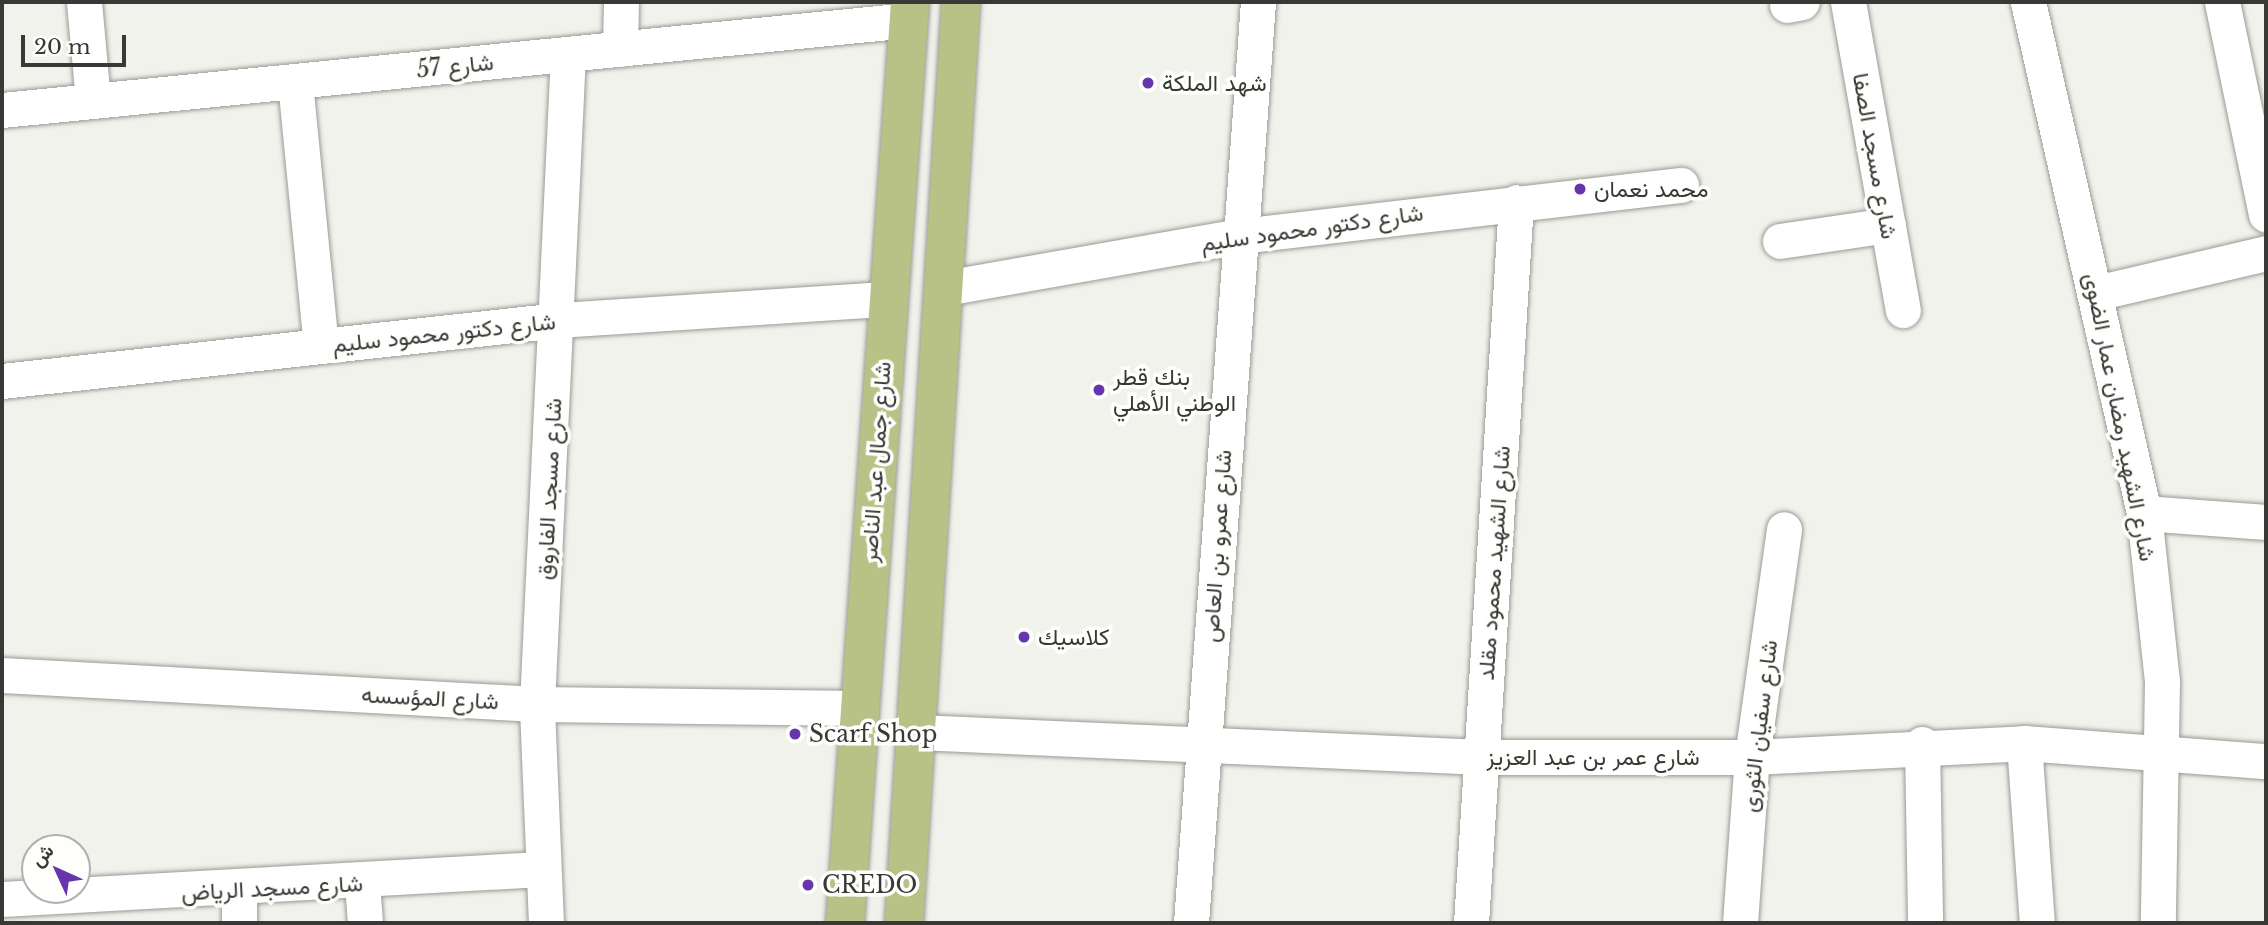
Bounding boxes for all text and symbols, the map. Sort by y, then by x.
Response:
scale bar [24,21,130,65]
text: 20 m [34,34,91,60]
street label: شارع 57 [415,48,495,84]
place label: شهد الملكة [1162,69,1267,97]
street label: شارع مسجد الصفا [1847,71,1903,241]
marker: شهد الملكة [1140,75,1156,91]
place label: محمد نعمان [1594,175,1708,203]
marker: محمد نعمان [1572,181,1588,197]
street label: شارع دكتور محمود سليم [1199,199,1425,257]
street label: شارع الشهيد رمضان عمار الضوى [2078,271,2162,563]
street label: شارع دكتور محمود سليم [331,308,557,358]
street label: شارع جمال عبد الناصر [855,361,897,563]
place label: بنك قطر الوطني الأهلي [1113,363,1236,417]
marker: بنك قطر الوطني الأهلي [1091,382,1107,398]
street label: شارع مسجد الفاروق [530,397,568,581]
street label: شارع الشهيد محمود مقلد [1472,445,1516,681]
street label: شارع عمرو بن العاص [1196,449,1238,643]
place label: كلاسيك [1038,623,1109,651]
marker: كلاسيك [1016,629,1032,645]
street label: شارع سفيان الثورى [1735,638,1783,814]
street label: شارع المؤسسه [361,681,499,715]
place label: Scarf Shop [809,720,937,748]
marker: Scarf Shop [787,726,803,742]
street label: شارع عمر بن عبد العزيز [1486,743,1700,771]
north arrow [21,834,91,904]
text: ش [26,839,58,871]
street label: شارع مسجد الرياض [181,869,363,907]
place label: CREDO [822,871,917,899]
marker: CREDO [800,877,816,893]

